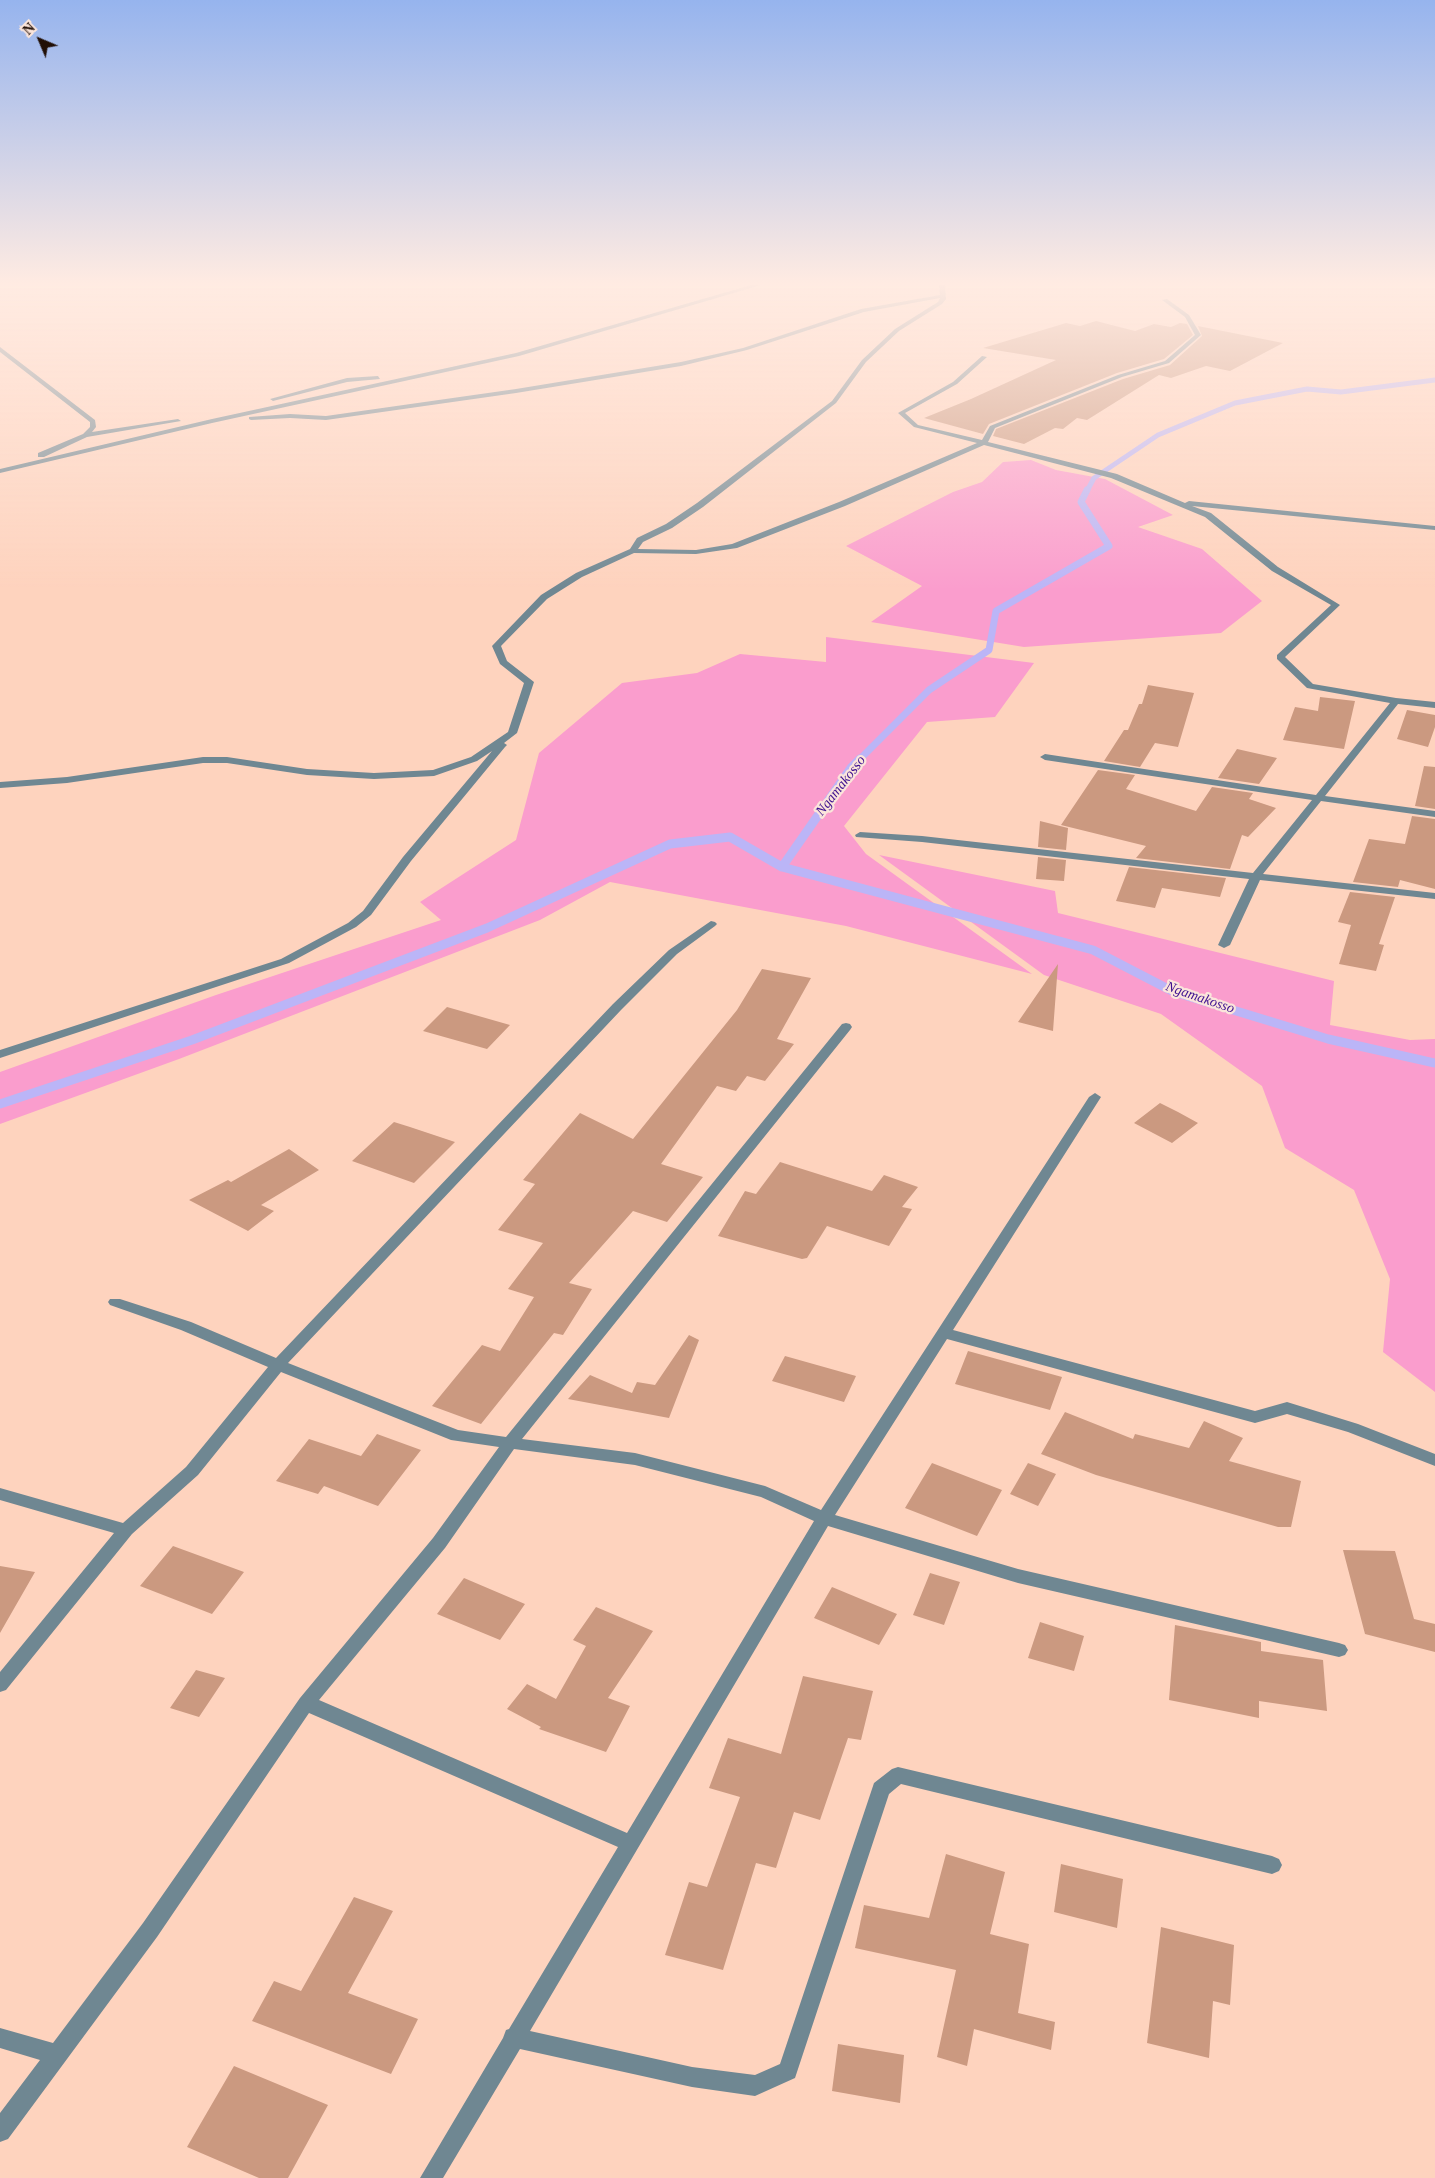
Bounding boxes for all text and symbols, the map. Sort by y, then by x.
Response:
north arrow [15,15,65,65]
text: N [20,20,38,38]
water label: Ngamakosso [812,753,870,819]
water label: Ngamakosso [1163,978,1237,1018]

